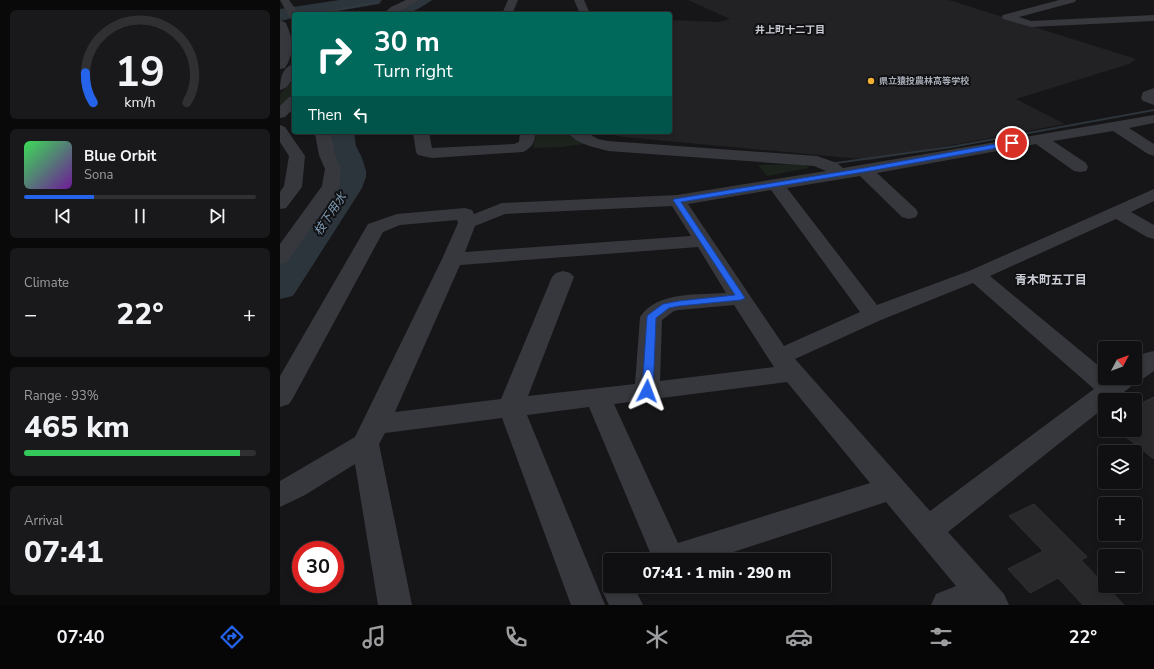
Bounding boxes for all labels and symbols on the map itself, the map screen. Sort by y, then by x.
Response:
district label: 井上町十二丁目 [755,23,825,37]
place label: 県立猿投農林高等学校 [879,75,970,87]
marker: 県立猿投農林高等学校 [866,76,876,86]
pin [995,126,1029,160]
water label: 枝下用水 [310,188,351,238]
district label: 青木町五丁目 [1015,272,1087,288]
north arrow [1098,341,1142,385]
position arrow [626,370,668,412]
speed limit sign: 30 [292,541,344,593]

